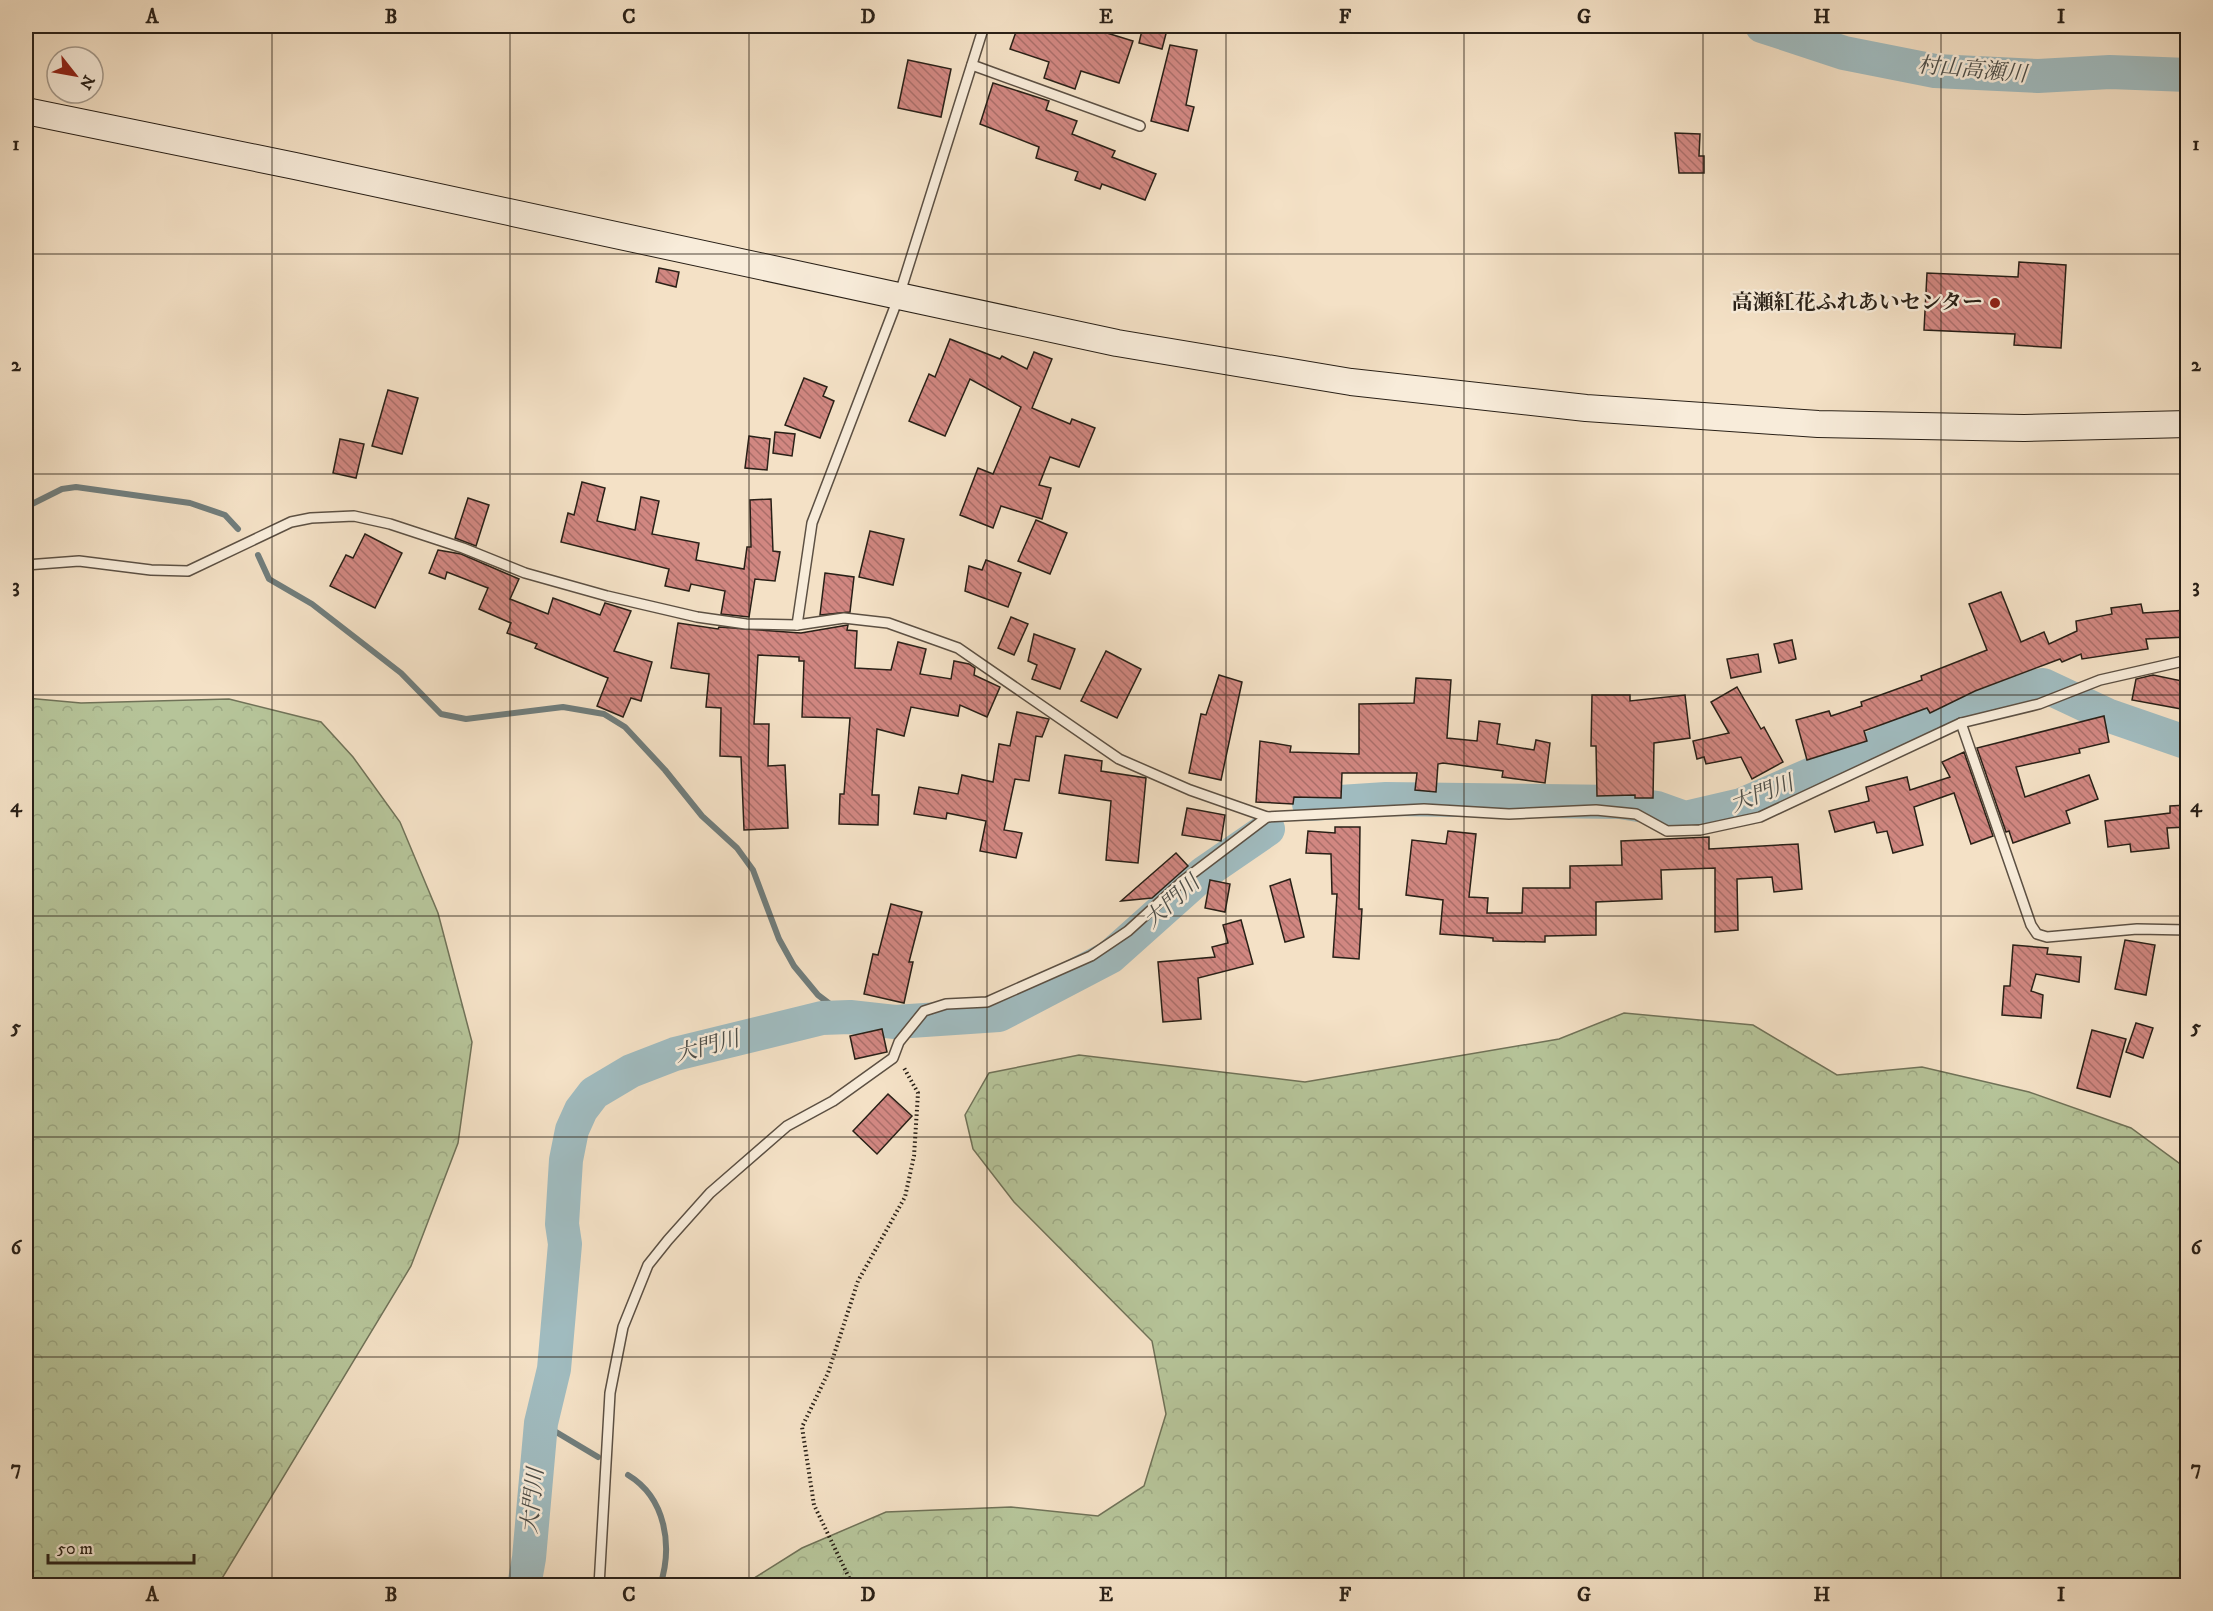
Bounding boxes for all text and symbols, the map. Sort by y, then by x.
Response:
text: A [145,5,160,30]
text: B [385,5,397,30]
text: C [622,5,636,30]
text: D [861,5,876,30]
text: E [1099,5,1113,30]
text: F [1339,5,1352,30]
text: G [1577,5,1591,30]
text: H [1814,5,1831,30]
text: I [2057,5,2065,30]
north arrow [45,45,105,105]
water label: 村山高瀬川 [1916,52,2030,88]
text: N [75,71,99,93]
text: 1 [12,132,20,157]
text: 1 [2192,132,2200,157]
place label: 高瀬紅花ふれあいセンター [1732,290,1983,316]
marker: 高瀬紅花ふれあいセンター [1988,296,2002,310]
text: 2 [11,353,22,378]
text: 2 [2191,353,2202,378]
text: 3 [12,574,20,599]
text: 3 [2192,574,2200,599]
water label: 大門川 [1726,769,1800,818]
text: 4 [10,794,23,819]
text: 4 [2190,794,2203,819]
water label: 大門川 [1138,869,1207,934]
text: 5 [10,1015,21,1040]
text: 5 [2190,1015,2201,1040]
water label: 大門川 [672,1025,744,1069]
text: 6 [11,1236,23,1261]
text: 6 [2191,1236,2203,1261]
text: 7 [11,1456,21,1481]
text: 7 [2191,1456,2201,1481]
water label: 大門川 [516,1465,550,1535]
scale bar [48,1527,194,1565]
text: 50 m [57,1538,93,1560]
text: A [145,1583,160,1608]
text: B [385,1583,397,1608]
text: C [622,1583,636,1608]
text: D [861,1583,876,1608]
text: E [1099,1583,1113,1608]
text: F [1339,1583,1352,1608]
text: G [1577,1583,1591,1608]
text: H [1814,1583,1831,1608]
text: I [2057,1583,2065,1608]

